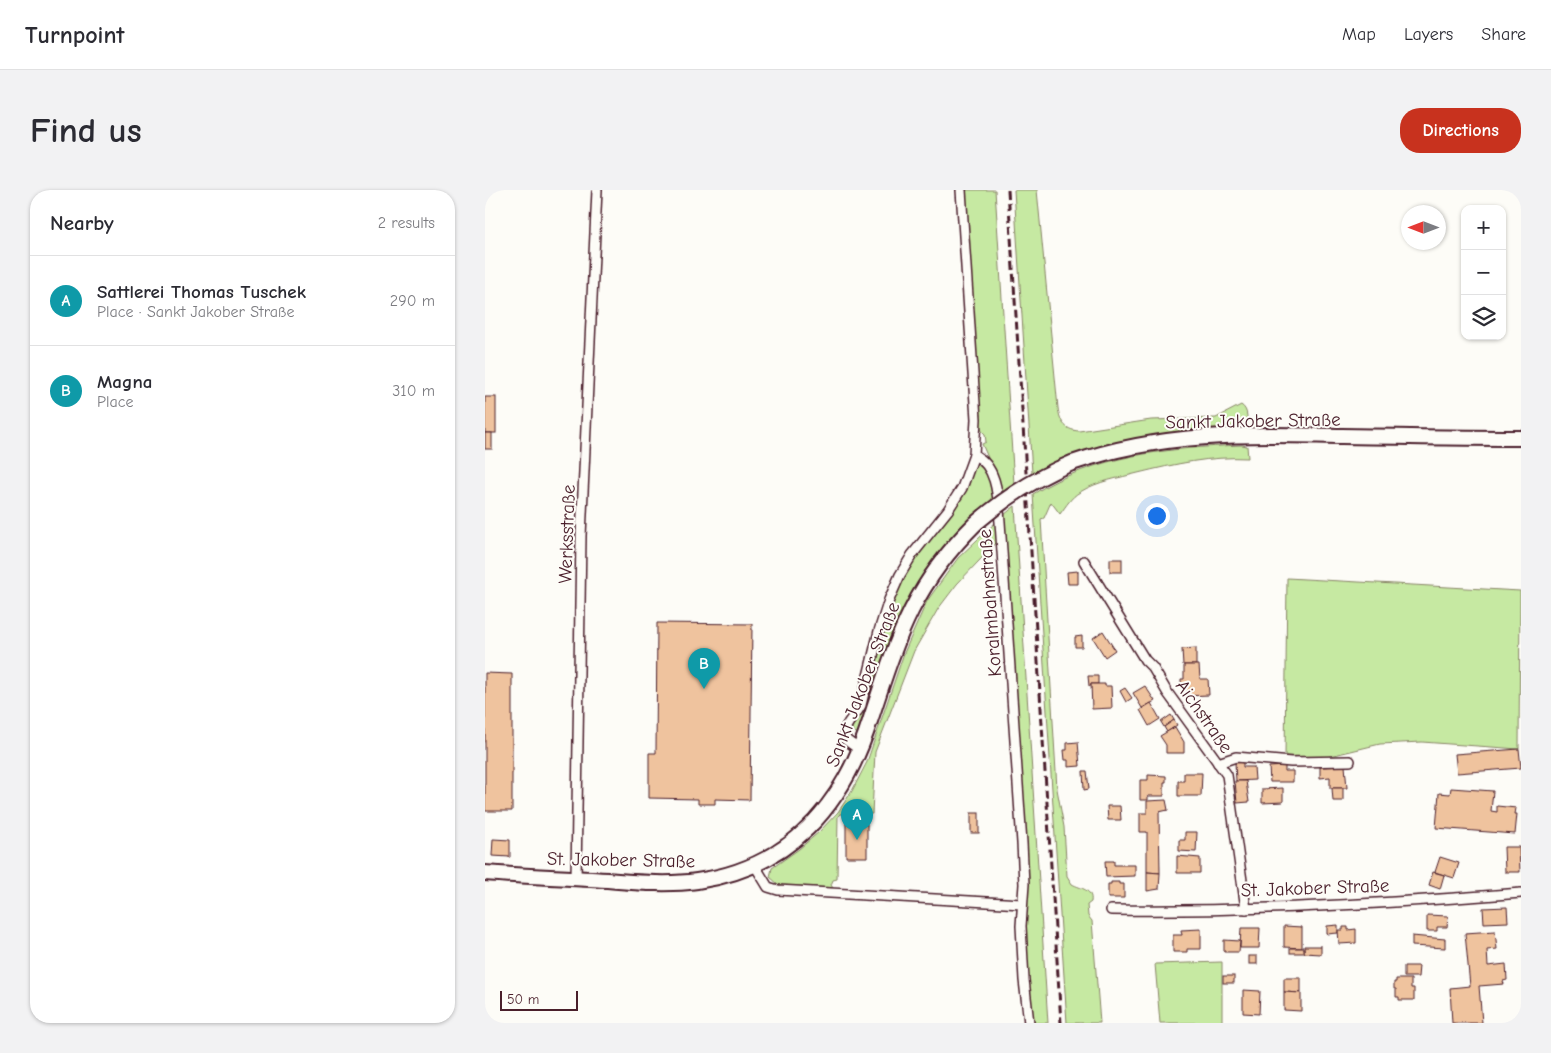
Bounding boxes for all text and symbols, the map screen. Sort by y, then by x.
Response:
text: Turnpoint [25,21,124,49]
text: Map [1342,24,1376,45]
text: Layers [1404,24,1453,45]
text: Share [1481,24,1526,45]
button: Directions [1400,108,1521,153]
text: Find us [30,110,142,151]
north arrow [1401,205,1446,250]
map controls [1461,205,1506,340]
button: + [1461,205,1506,250]
text: Nearby [50,211,114,235]
text: 2 results [378,214,435,232]
button: − [1461,250,1506,295]
text: Sattlerei Thomas Tuschek [97,281,306,303]
text: A [62,292,70,310]
text: 290 m [390,292,435,310]
button: layers [1461,295,1506,340]
text: Place · Sankt Jakober Straße [97,303,294,321]
text: Magna [97,371,152,393]
text: B [61,382,71,400]
text: 310 m [392,382,435,400]
text: Place [97,393,133,411]
street label: Sankt Jakober Straße [1165,408,1341,434]
street label: Werksstraße [554,484,580,584]
your location [1144,503,1170,529]
street label: Koralmbahnstraße [974,528,1006,678]
street label: Sankt Jakober Straße [821,599,905,770]
pin: B [688,648,720,689]
street label: Aichstraße [1171,676,1237,758]
pin: A [841,799,873,840]
street label: St. Jakober Straße [547,848,695,872]
street label: St. Jakober Straße [1240,874,1390,902]
scale bar [500,988,577,1011]
text: 50 m [507,991,539,1008]

